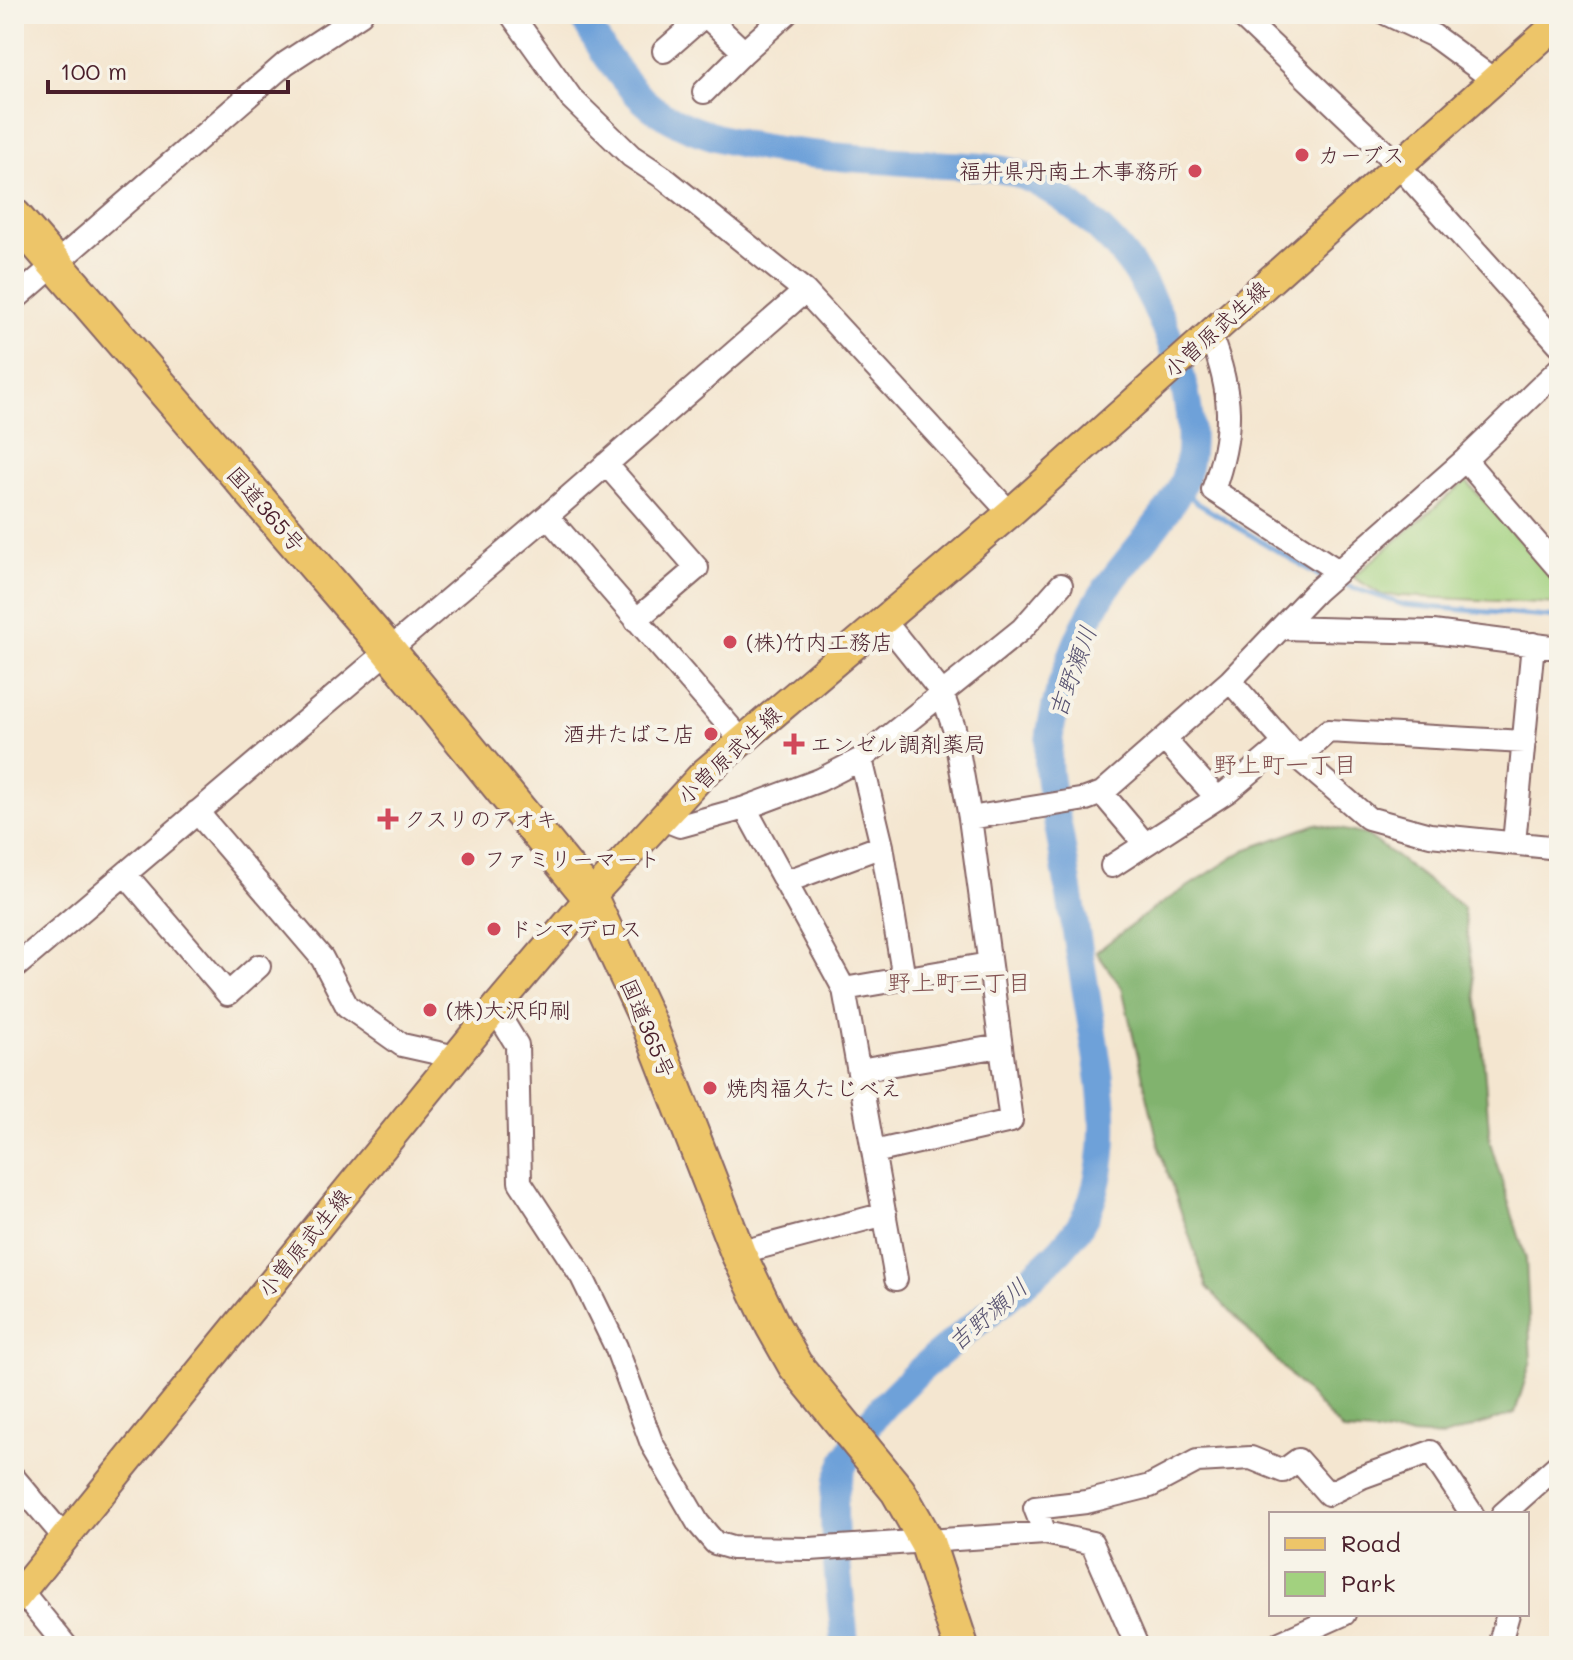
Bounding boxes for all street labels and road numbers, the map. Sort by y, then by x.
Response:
street label: 小曽原武生線 [1157,274,1274,384]
street label: 国道365号 [221,460,312,558]
street label: 小曽原武生線 [670,699,787,810]
street label: 国道365号 [615,974,682,1082]
street label: 小曽原武生線 [251,1182,356,1303]

